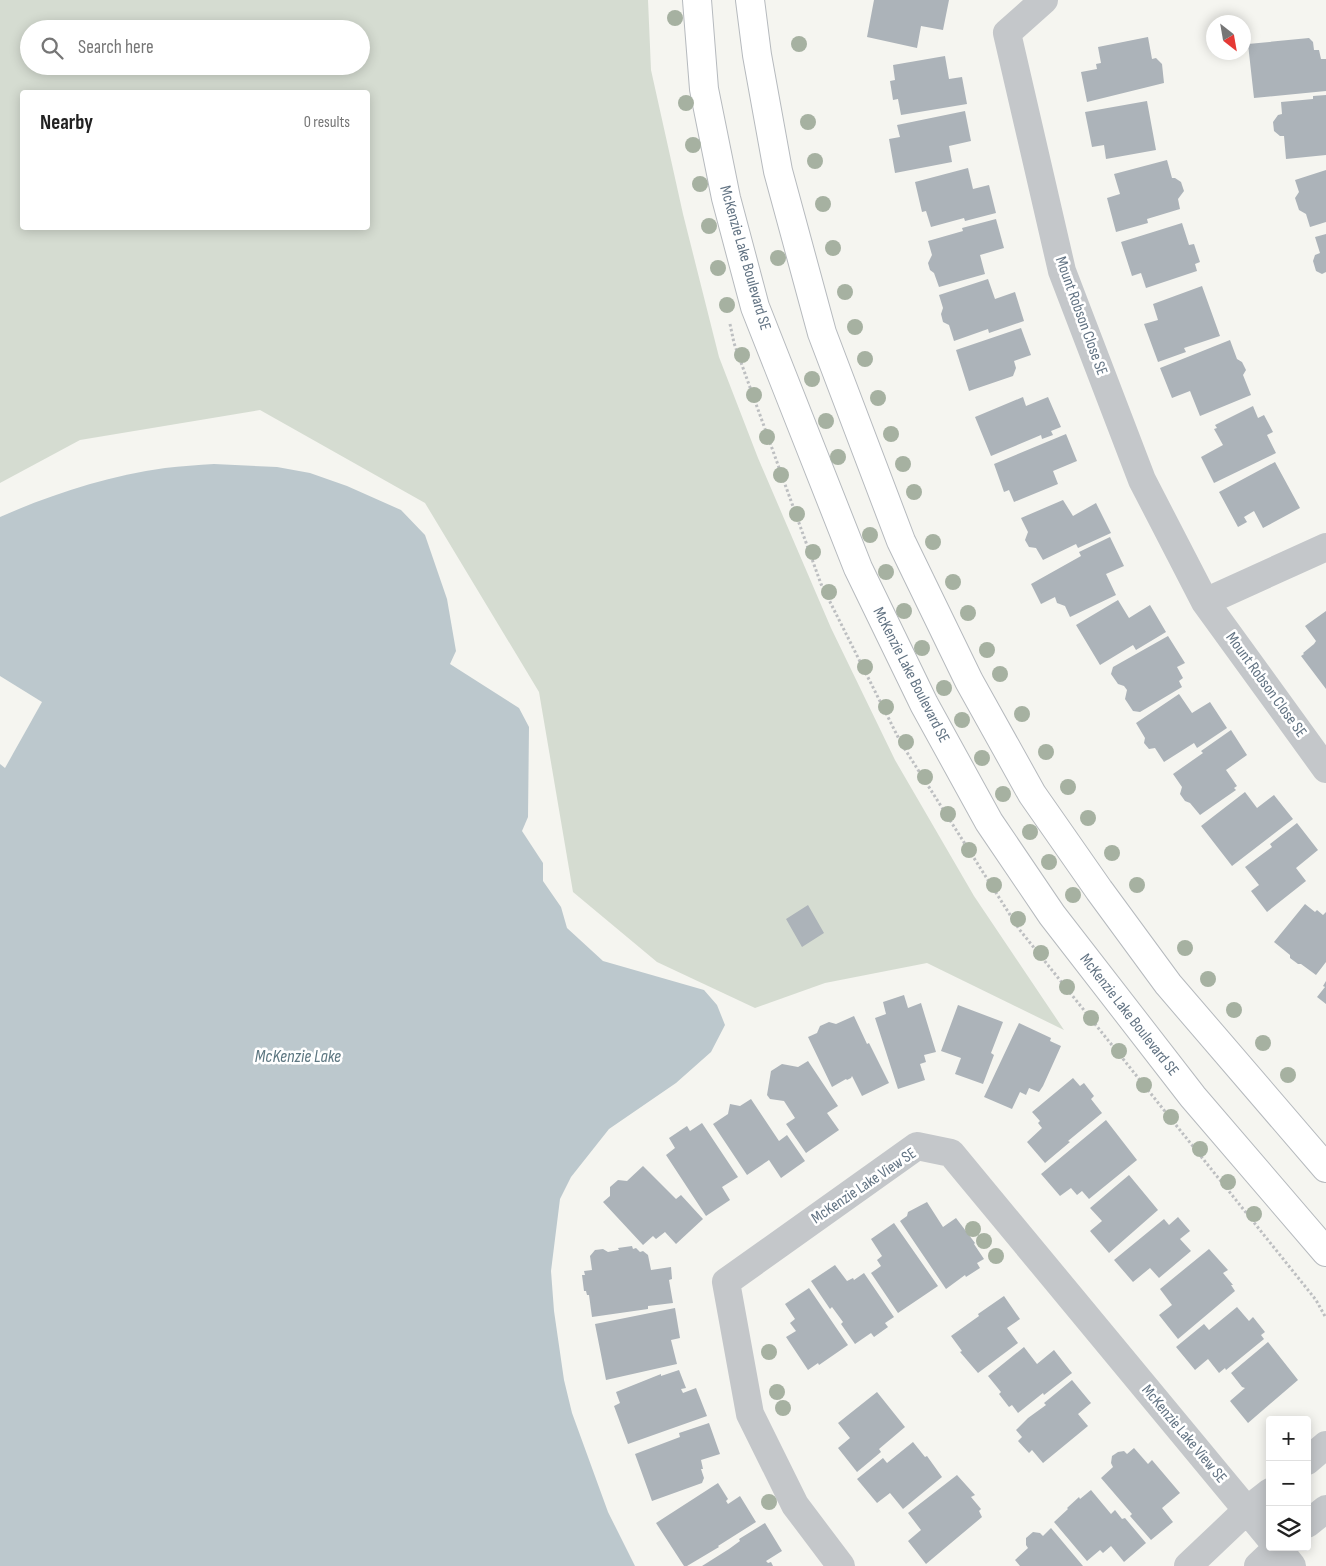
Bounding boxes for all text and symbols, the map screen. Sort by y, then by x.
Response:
north arrow [1206,15,1251,60]
search box [20,20,370,75]
icon: search [38,34,66,62]
text: Search here [78,36,154,59]
text: Nearby [40,110,93,135]
text: 0 results [304,113,350,132]
street label: McKenzie Lake Boulevard SE [715,183,775,333]
street label: Mount Robson Close SE [1051,254,1111,378]
street label: McKenzie Lake Boulevard SE [869,604,953,746]
street label: Mount Robson Close SE [1222,629,1310,741]
street label: McKenzie Lake Boulevard SE [1075,950,1183,1080]
water label: McKenzie Lake [255,1046,341,1067]
street label: McKenzie Lake View SE [808,1144,920,1228]
street label: McKenzie Lake View SE [1137,1381,1231,1487]
map controls [1266,1416,1311,1551]
button: + [1266,1416,1311,1461]
button: − [1266,1461,1311,1506]
button: layers [1266,1506,1311,1551]

